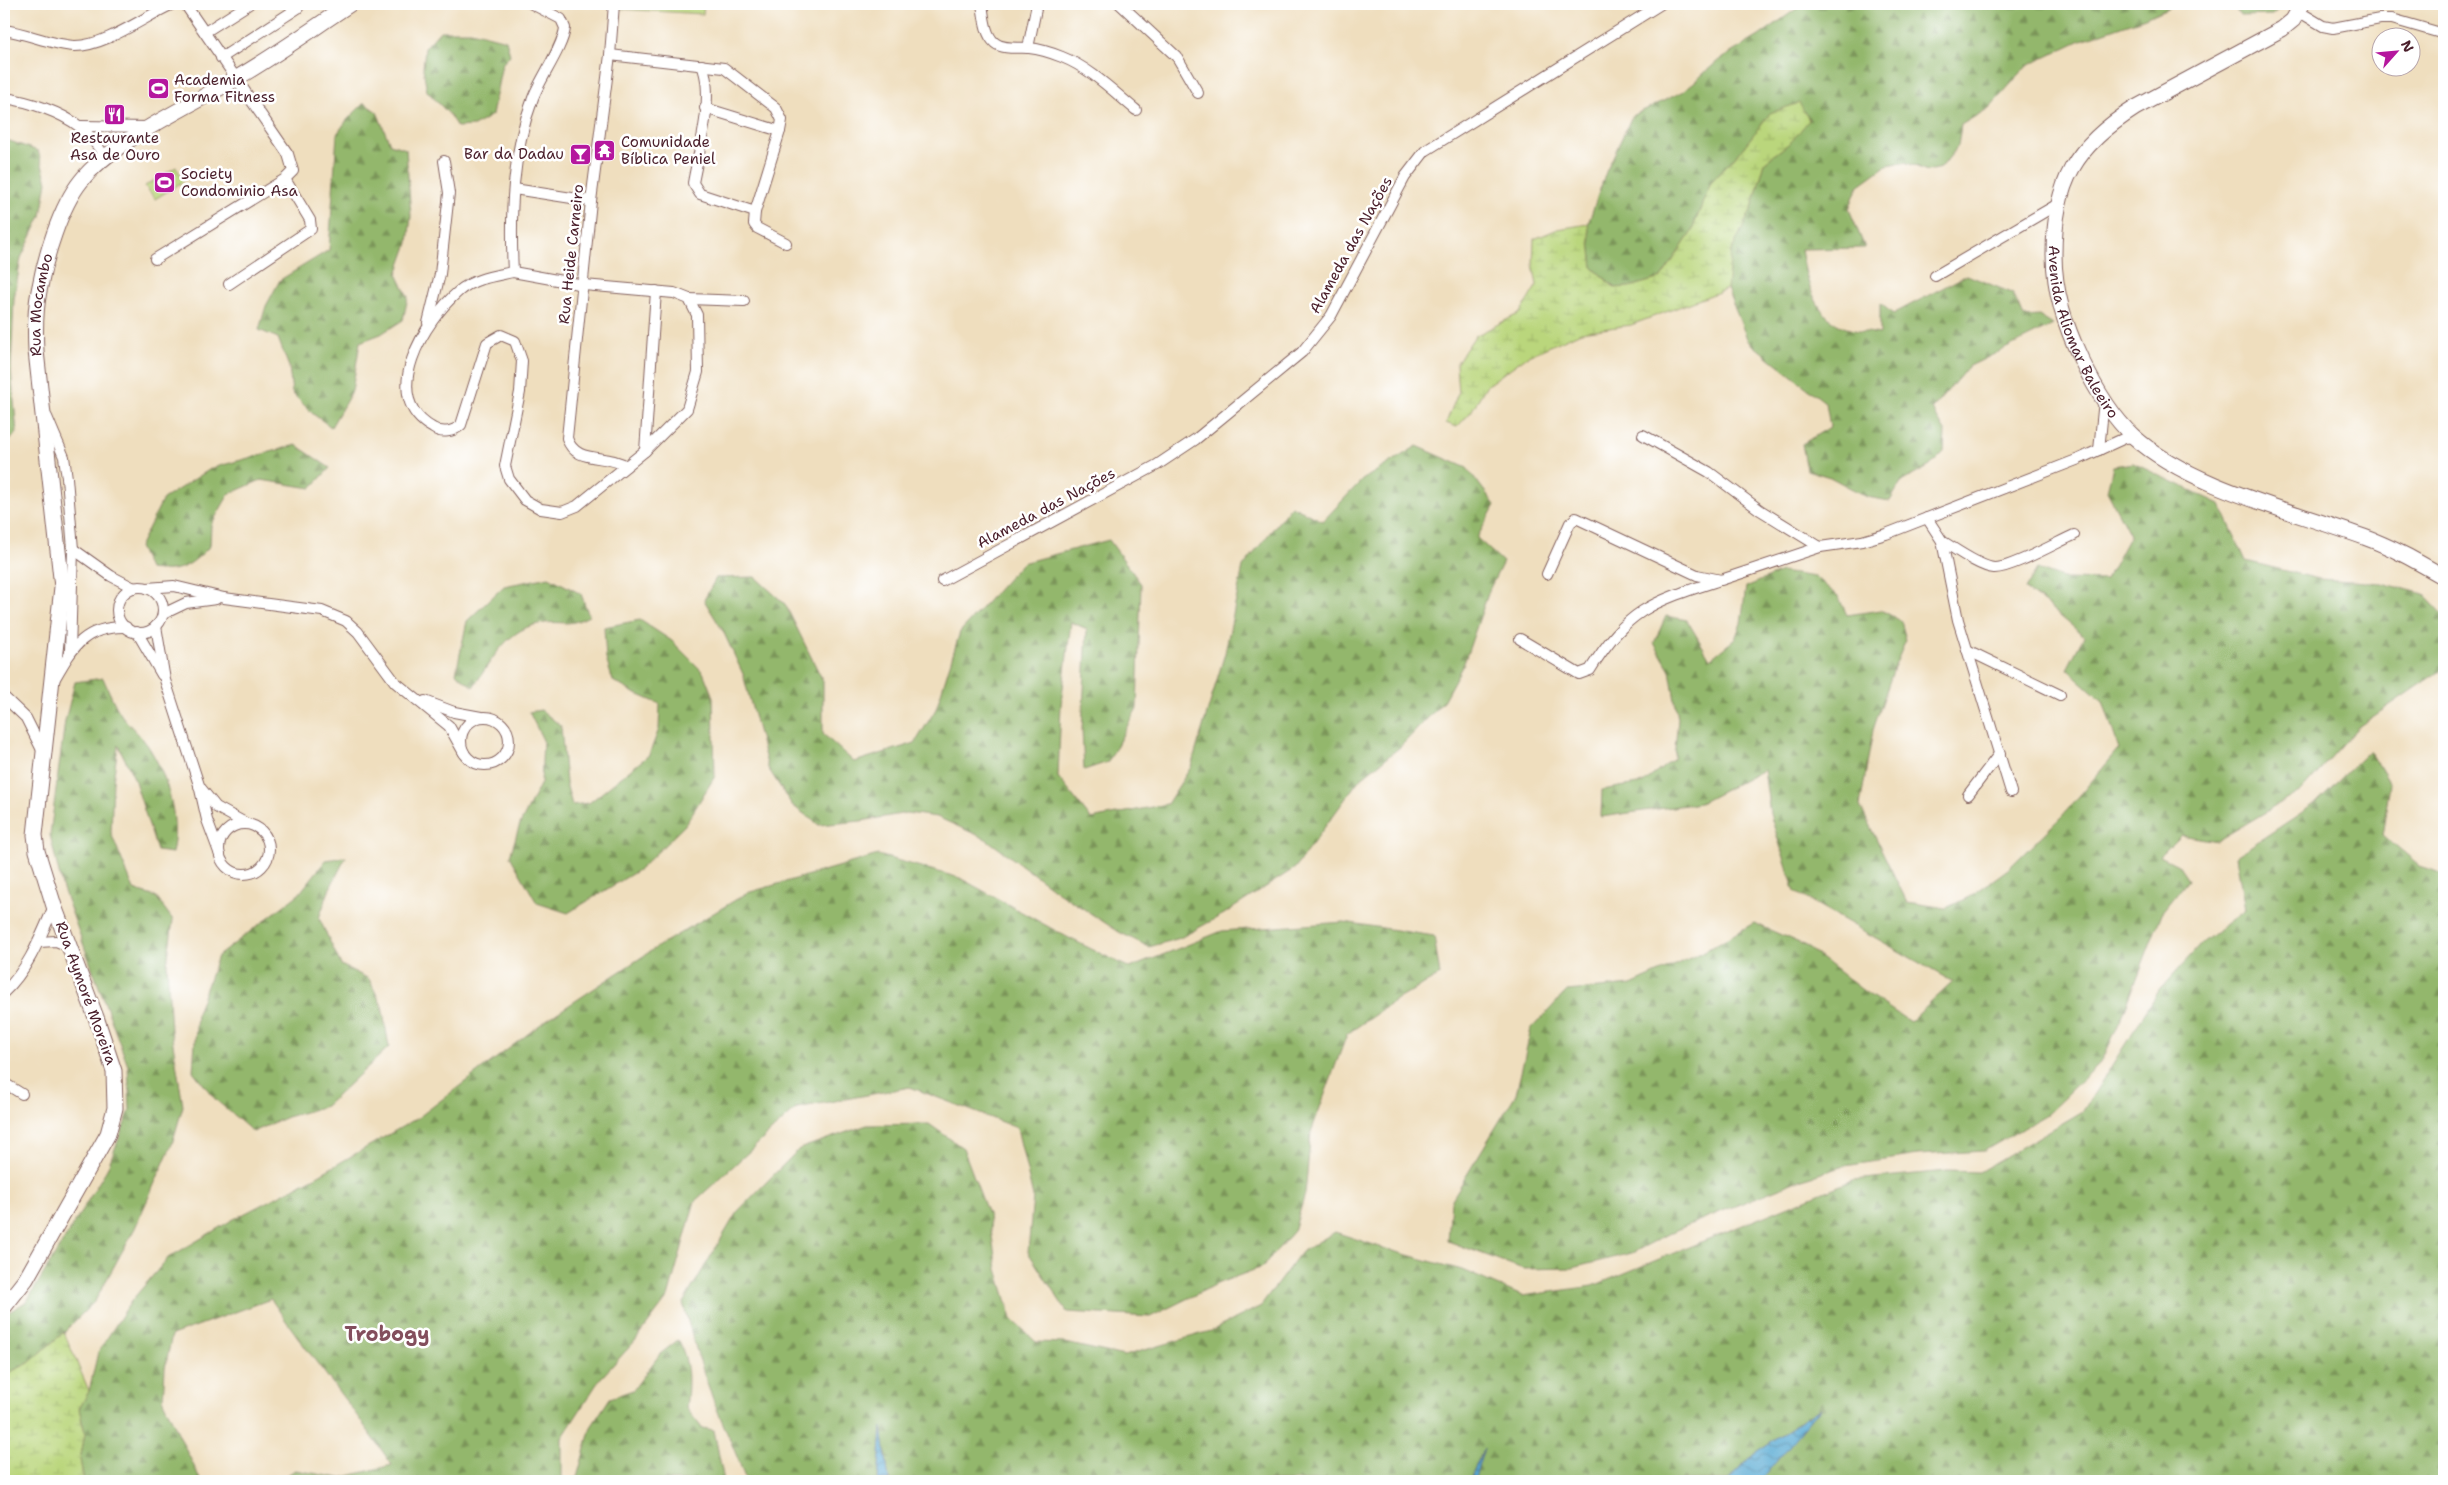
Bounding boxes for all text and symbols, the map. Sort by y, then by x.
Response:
north arrow [2370,28,2420,78]
text: N [2397,37,2418,55]
place label: Academia Forma Fitness [174,70,275,107]
sports icon: Academia Forma Fitness [146,77,170,101]
restaurant icon: Restaurante Asa de Ouro [103,103,127,127]
place label: Restaurante Asa de Ouro [70,128,160,165]
place label: Comunidade Bíblica Peniel [621,132,716,169]
temple icon: Comunidade Bíblica Peniel [593,139,617,163]
bar icon: Bar da Dadau [568,142,592,166]
place label: Bar da Dadau [464,144,564,164]
place label: Society Condominio Asa [181,164,299,201]
sports icon: Society Condominio Asa [153,171,177,195]
street label: Alameda das Nações [1305,173,1397,317]
street label: Rua Heide Carneiro [554,183,588,325]
street label: Avenida Aliomar Baleeiro [2044,245,2123,423]
street label: Rua Mocambo [25,251,57,357]
street label: Alameda das Nações [973,463,1119,553]
street label: Rua Aymoré Moreira [51,919,121,1068]
district label: Trobogy [345,1321,429,1347]

